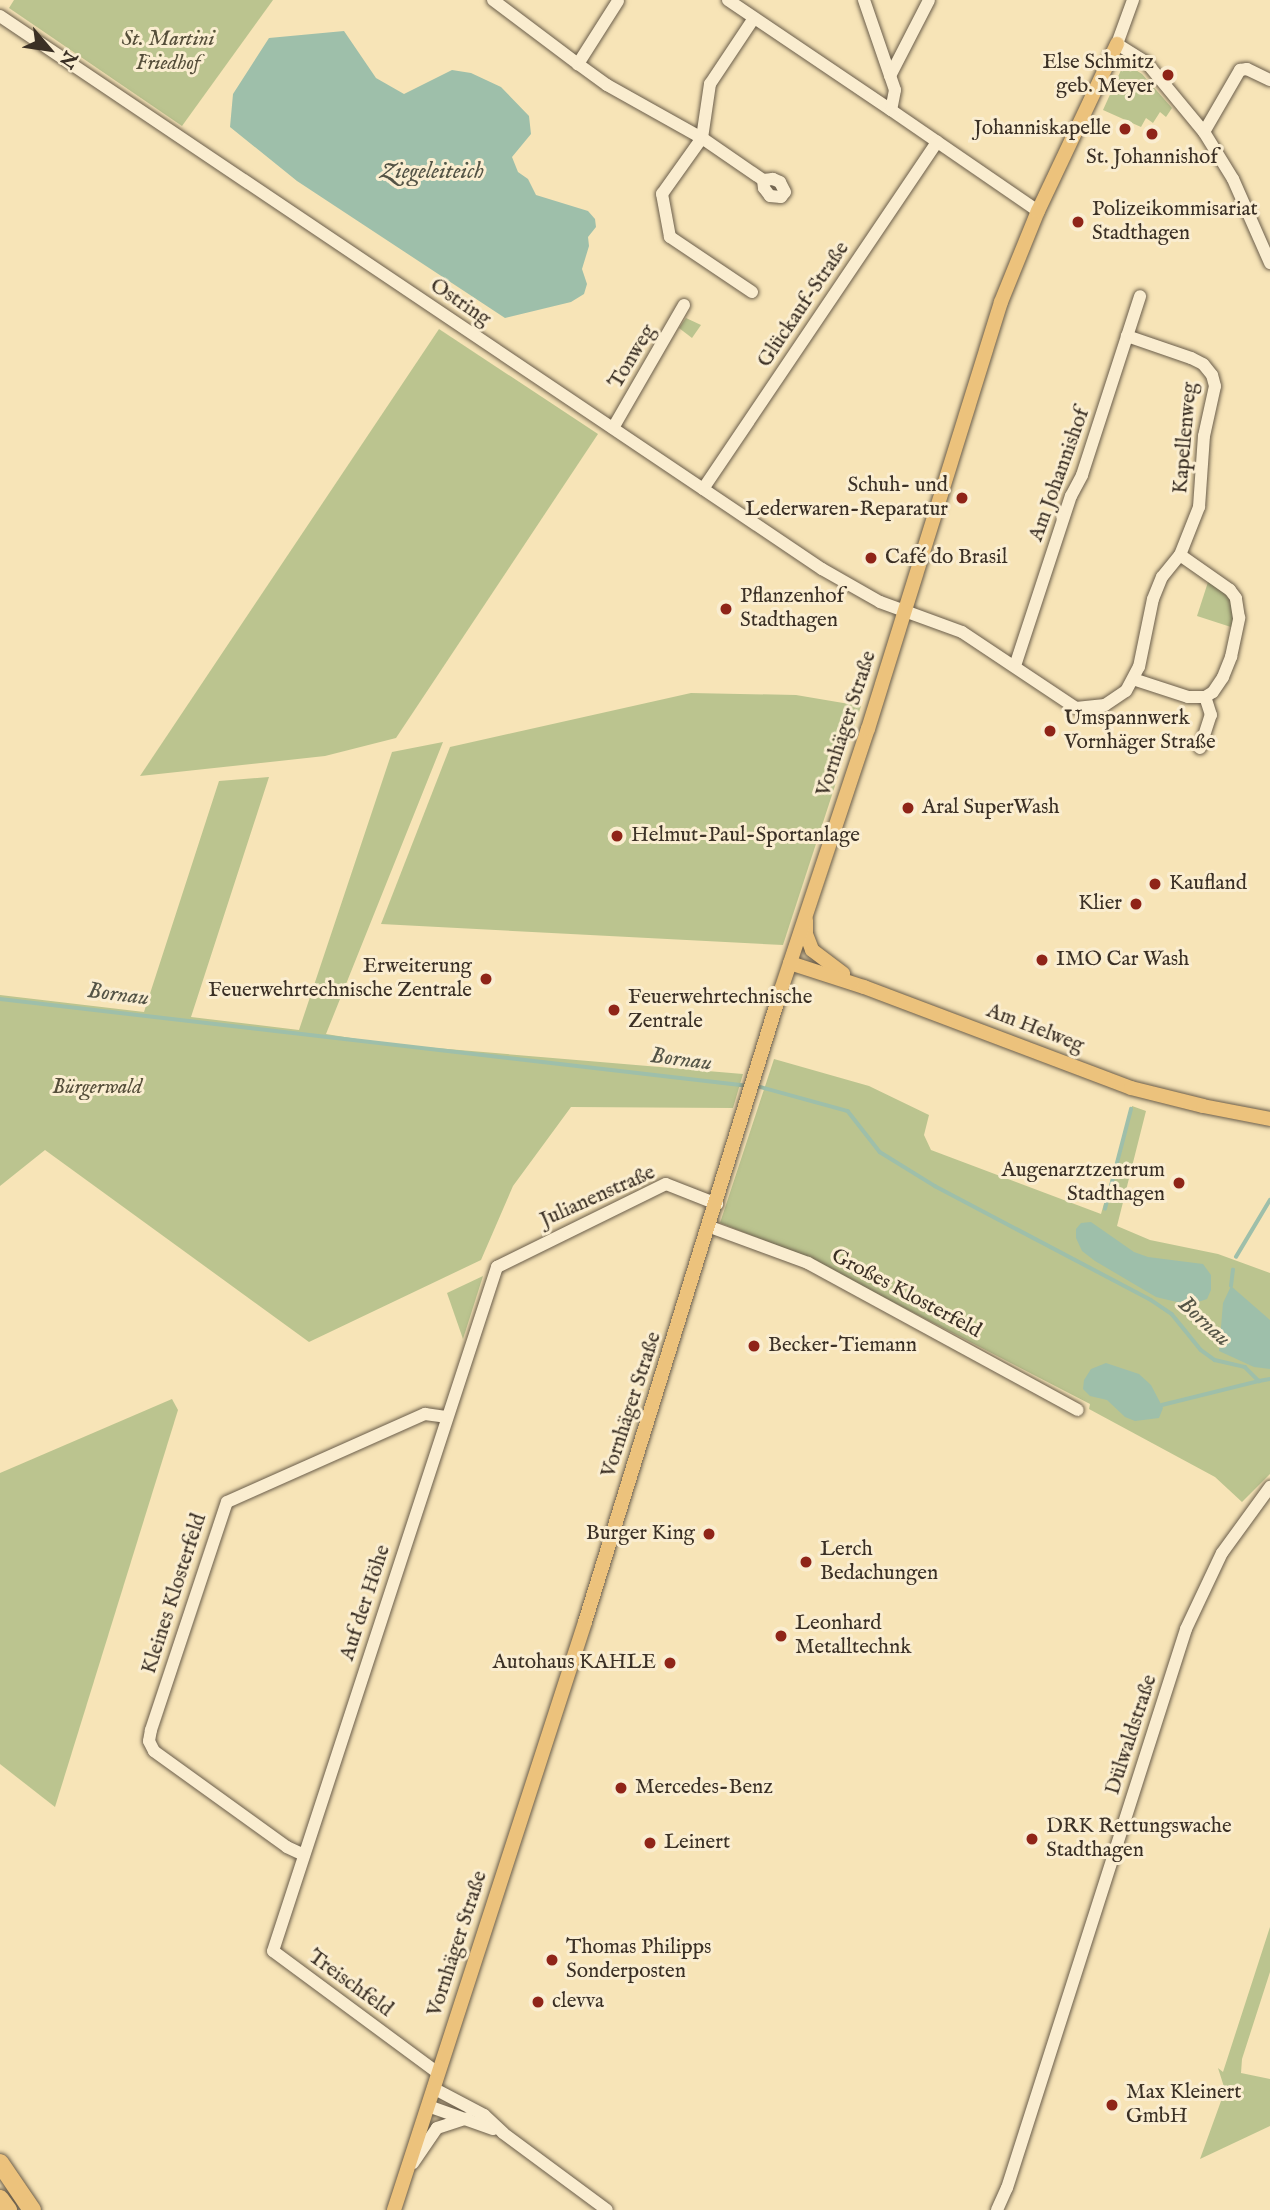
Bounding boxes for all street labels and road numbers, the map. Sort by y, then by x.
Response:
street label: Glückauf-Straße [753,237,855,373]
street label: Ostring [425,274,495,332]
street label: Tonweg [604,320,662,394]
street label: Kapellenweg [1169,381,1203,495]
street label: Am Johannishof [1024,405,1096,545]
street label: Vornhäger Straße [812,648,882,800]
street label: Am Helweg [983,999,1087,1059]
street label: Julianenstraße [537,1160,659,1234]
street label: Großes Klosterfeld [827,1244,985,1344]
street label: Vornhäger Straße [597,1329,667,1481]
street label: Kleines Klosterfeld [137,1511,213,1677]
street label: Auf der Höhe [335,1542,397,1664]
street label: Dülwaldstraße [1101,1672,1163,1798]
street label: Vornhäger Straße [423,1868,493,2020]
street label: Treischfeld [303,1945,397,2023]

